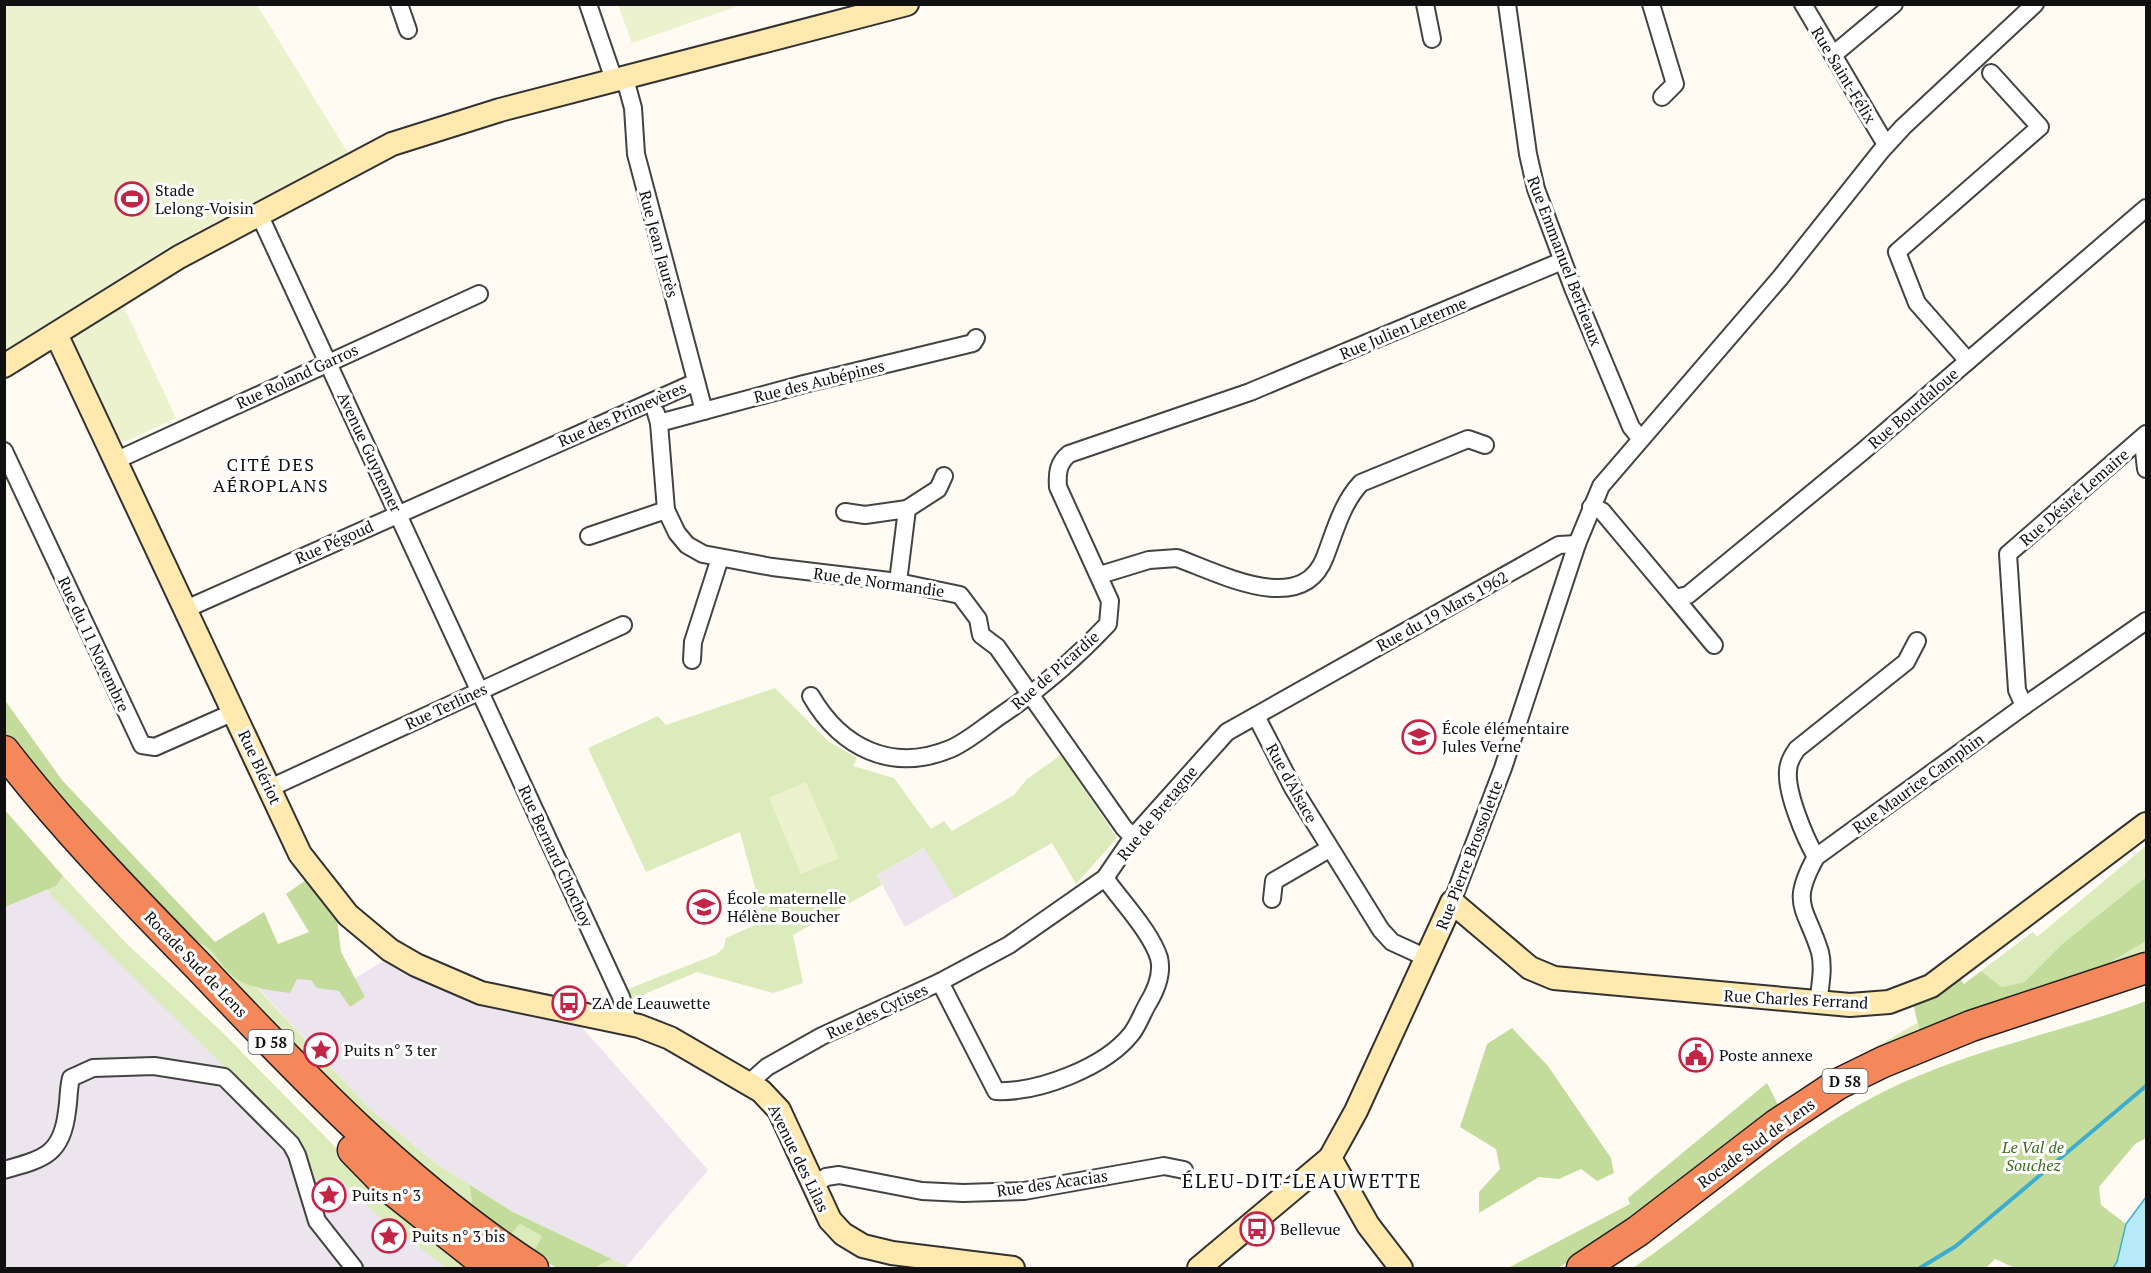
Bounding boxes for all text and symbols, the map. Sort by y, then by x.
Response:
street label: Rue Saint-Félix [1806,23,1882,128]
street label: Rue Emmanuel Bertieaux [1522,173,1608,350]
place label: Stade Lelong-Voisin [155,179,254,219]
sports icon: Stade Lelong-Voisin [114,181,150,217]
street label: Rue Jean Jaurès [634,188,684,300]
street label: Rue Julien Leterme [1336,291,1470,365]
street label: Rue Roland Garros [232,338,362,414]
street label: Rue des Aubépines [751,354,887,408]
street label: Rue Bourdaloue [1863,363,1963,453]
street label: Rue des Primevères [554,376,690,452]
street label: Avenue Guynemer [333,388,408,516]
street label: Rue Désiré Lemaire [2015,443,2133,551]
district label: CITÉ DES AÉROPLANS [213,452,329,497]
street label: Rue Pégoud [291,515,377,569]
street label: Rue de Normandie [812,562,946,602]
street label: Rue du 19 Mars 1962 [1372,566,1512,656]
street label: Rue du 11 Novembre [53,573,135,715]
street label: Rue de Picardie [1006,626,1104,714]
street label: Rue Terlines [401,677,491,735]
place label: École élémentaire Jules Verne [1442,717,1569,757]
school or university icon: École élémentaire Jules Verne [1401,719,1437,755]
street label: Rue Blériot [233,726,287,808]
street label: Rue Maurice Camphin [1848,728,1989,838]
street label: Rue d'Alsace [1261,739,1323,827]
street label: Rue de Bretagne [1112,761,1202,865]
street label: Rue Pierre Brossolette [1430,777,1508,933]
street label: Rue Bernard Chochoy [514,782,599,931]
place label: École maternelle Hélène Boucher [727,887,846,927]
school or university icon: École maternelle Hélène Boucher [686,889,722,925]
street label: Rocade Sud de Lens [140,906,252,1022]
street label: Rue des Cytises [823,978,931,1044]
street label: Rue Charles Ferrand [1723,984,1869,1014]
bus stop icon: ZA de Leauwette [551,985,587,1021]
place label: ZA de Leauwette [592,992,710,1014]
road number: D 58 [248,1030,294,1054]
place icon: Puits n° 3 ter [303,1032,339,1068]
public building icon: Poste annexe [1678,1037,1714,1073]
place label: Puits n° 3 ter [344,1039,438,1061]
place label: Poste annexe [1719,1044,1813,1066]
road number: D 58 [1822,1069,1868,1093]
street label: Rocade Sud de Lens [1693,1093,1819,1193]
street label: Avenue des Lilas [763,1100,835,1216]
park label: Le Val de Souchez [2001,1136,2064,1176]
street label: Rue des Acacias [995,1164,1109,1202]
district label: ÉLEU-DIT-LEAUWETTE [1182,1167,1422,1194]
place icon: Puits n° 3 [311,1177,347,1213]
place label: Puits n° 3 [352,1184,421,1206]
bus stop icon: Bellevue [1239,1211,1275,1247]
place icon: Puits n° 3 bis [371,1218,407,1254]
place label: Bellevue [1280,1218,1341,1240]
place label: Puits n° 3 bis [412,1225,505,1247]

